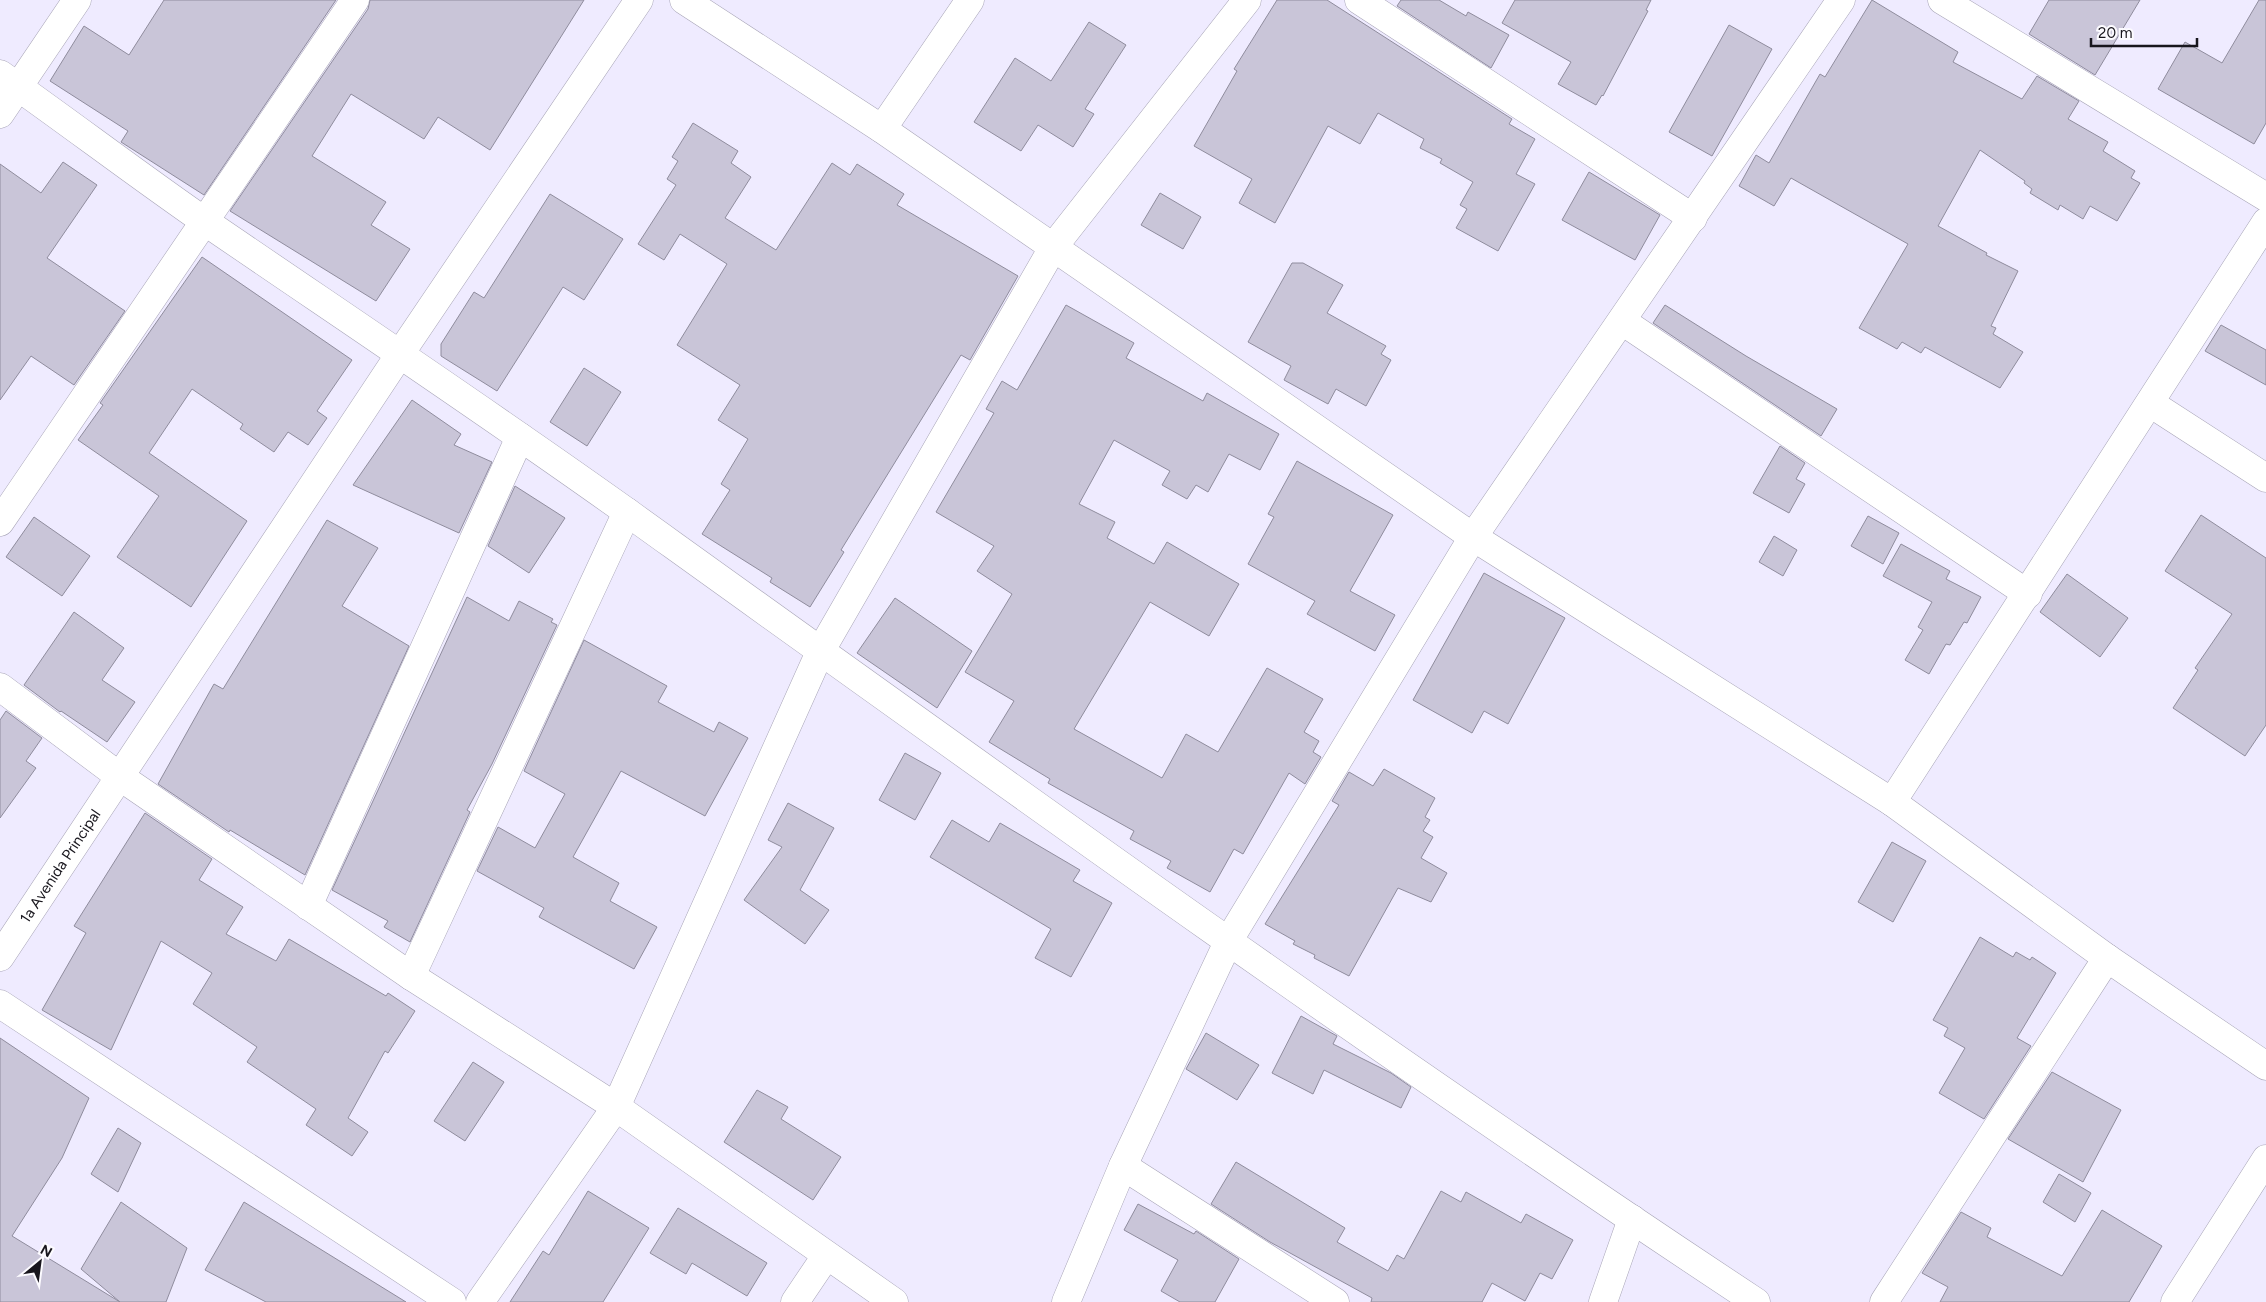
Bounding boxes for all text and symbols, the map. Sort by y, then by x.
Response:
scale bar [2091,15,2197,47]
text: 20 m [2098,24,2132,42]
street label: 1a Avenida Principal [16,806,104,926]
north arrow [15,1237,65,1287]
text: N [37,1241,55,1261]

